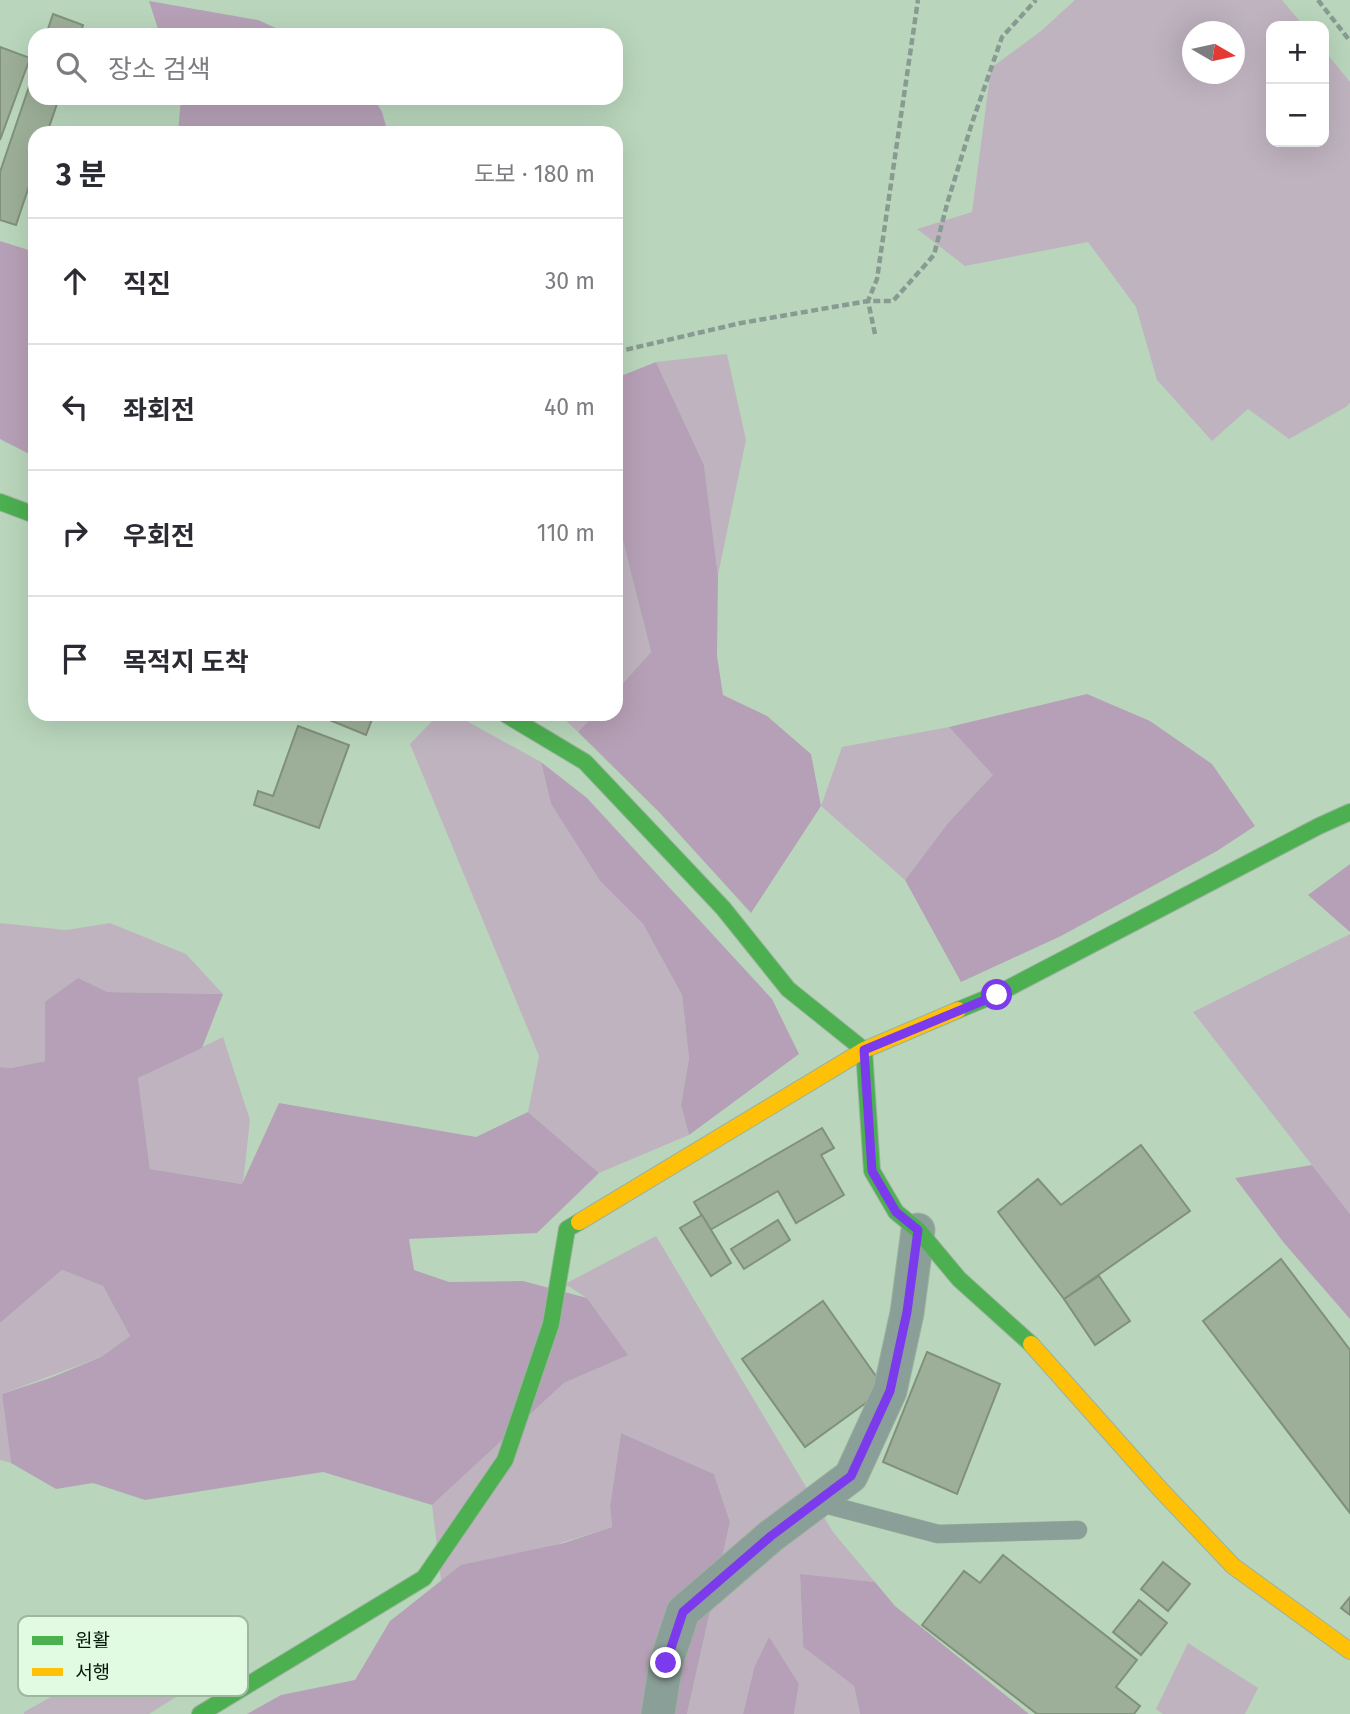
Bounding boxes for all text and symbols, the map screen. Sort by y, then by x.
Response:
north arrow [1182,21,1245,84]
map controls [1266,21,1329,147]
button: + [1266,21,1329,84]
search box [28,28,623,105]
icon: search [52,48,90,86]
text: 장소 검색 [108,54,211,85]
button: − [1266,84,1329,147]
text: 3 분 [56,157,106,193]
text: 도보 · 180 m [474,160,595,188]
icon: ahead [56,262,94,300]
text: 30 m [545,267,595,295]
text: 직진 [123,269,171,300]
icon: left [56,388,94,426]
text: 40 m [544,393,595,421]
text: 좌회전 [123,395,195,426]
icon: right [56,514,94,552]
text: 110 m [537,519,595,547]
text: 우회전 [123,521,195,552]
icon: arrive [56,640,94,678]
text: 목적지 도착 [123,647,249,678]
route start [981,979,1012,1010]
legend [18,1616,248,1696]
text: 원활 [75,1629,110,1652]
route end [650,1647,681,1678]
text: 서행 [75,1661,110,1684]

